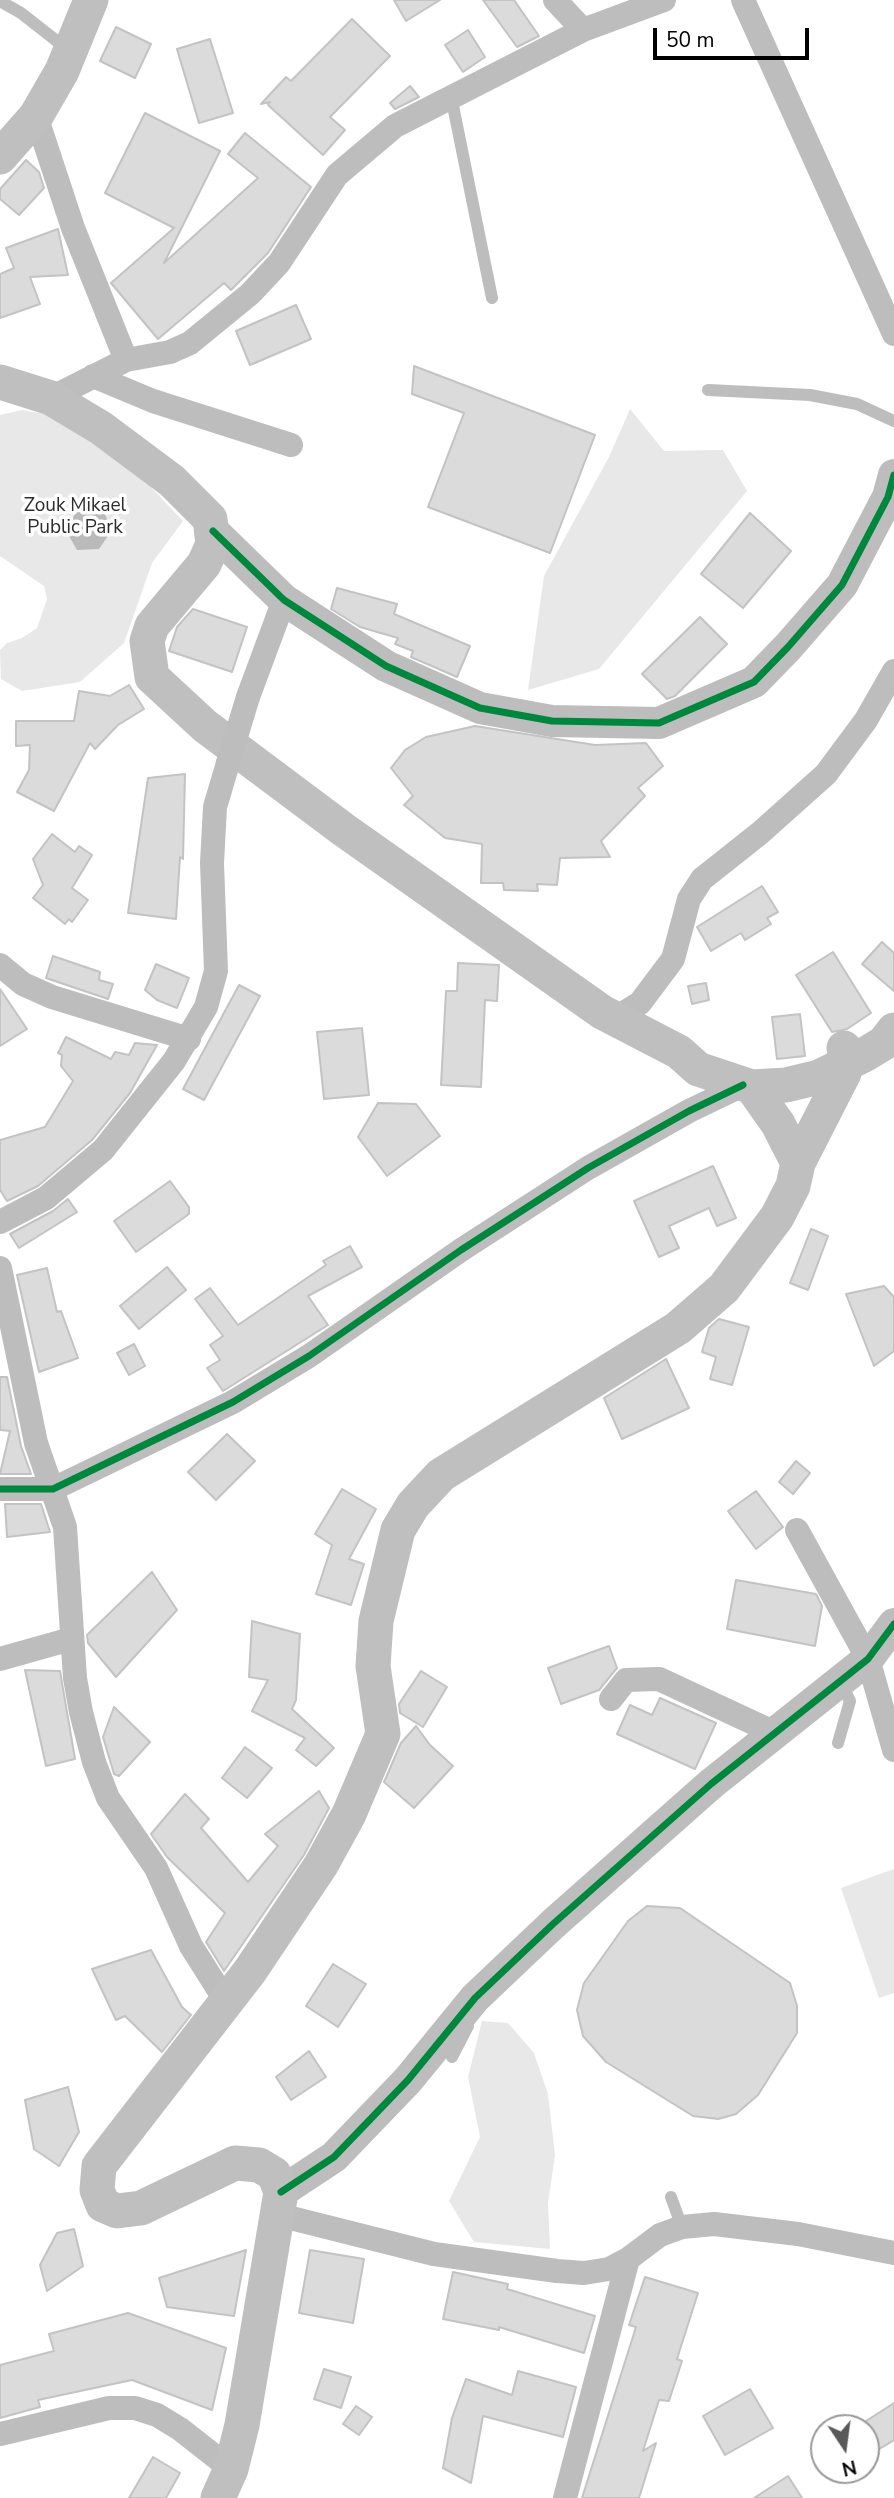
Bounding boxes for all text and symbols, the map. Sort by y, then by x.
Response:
scale bar [656,14,812,58]
text: 50 m [666,26,715,54]
park label: Zouk Mikael Public Park [24,495,126,539]
north arrow [810,2414,880,2484]
text: N [839,2453,859,2482]

